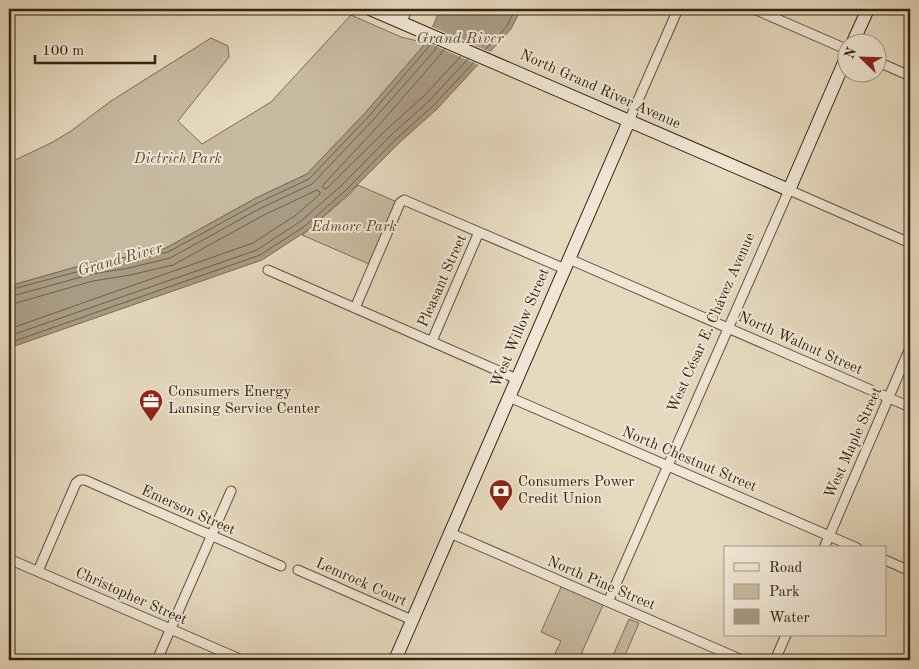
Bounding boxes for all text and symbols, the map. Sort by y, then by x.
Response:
water label: Grand River [416,31,505,47]
scale bar [35,32,155,64]
north arrow [836,32,886,82]
text: 100 m [42,44,84,59]
text: N [842,45,860,61]
street label: North Grand River Avenue [517,48,683,132]
park label: Dietrich Park [133,152,222,167]
park label: Edmore Park [310,220,397,235]
street label: West César E. Chávez Avenue [665,231,759,415]
street label: Pleasant Street [416,232,470,330]
water label: Grand River [76,240,165,280]
street label: West Willow Street [489,266,553,390]
street label: North Walnut Street [736,310,864,378]
place label: Consumers Energy Lansing Service Center [168,385,320,417]
street label: West Maple Street [823,385,885,501]
office icon: Consumers Energy Lansing Service Center [138,388,164,422]
street label: North Chestnut Street [619,425,759,495]
place label: Consumers Power Credit Union [518,475,634,507]
bank icon: Consumers Power Credit Union [488,478,514,512]
street label: Emerson Street [139,484,237,538]
legend [724,546,886,636]
street label: North Pine Street [545,554,657,614]
street label: Lemrock Court [313,556,409,610]
text: Road [769,561,803,576]
street label: Christopher Street [73,566,189,628]
text: Park [769,585,800,600]
text: Water [769,611,810,626]

